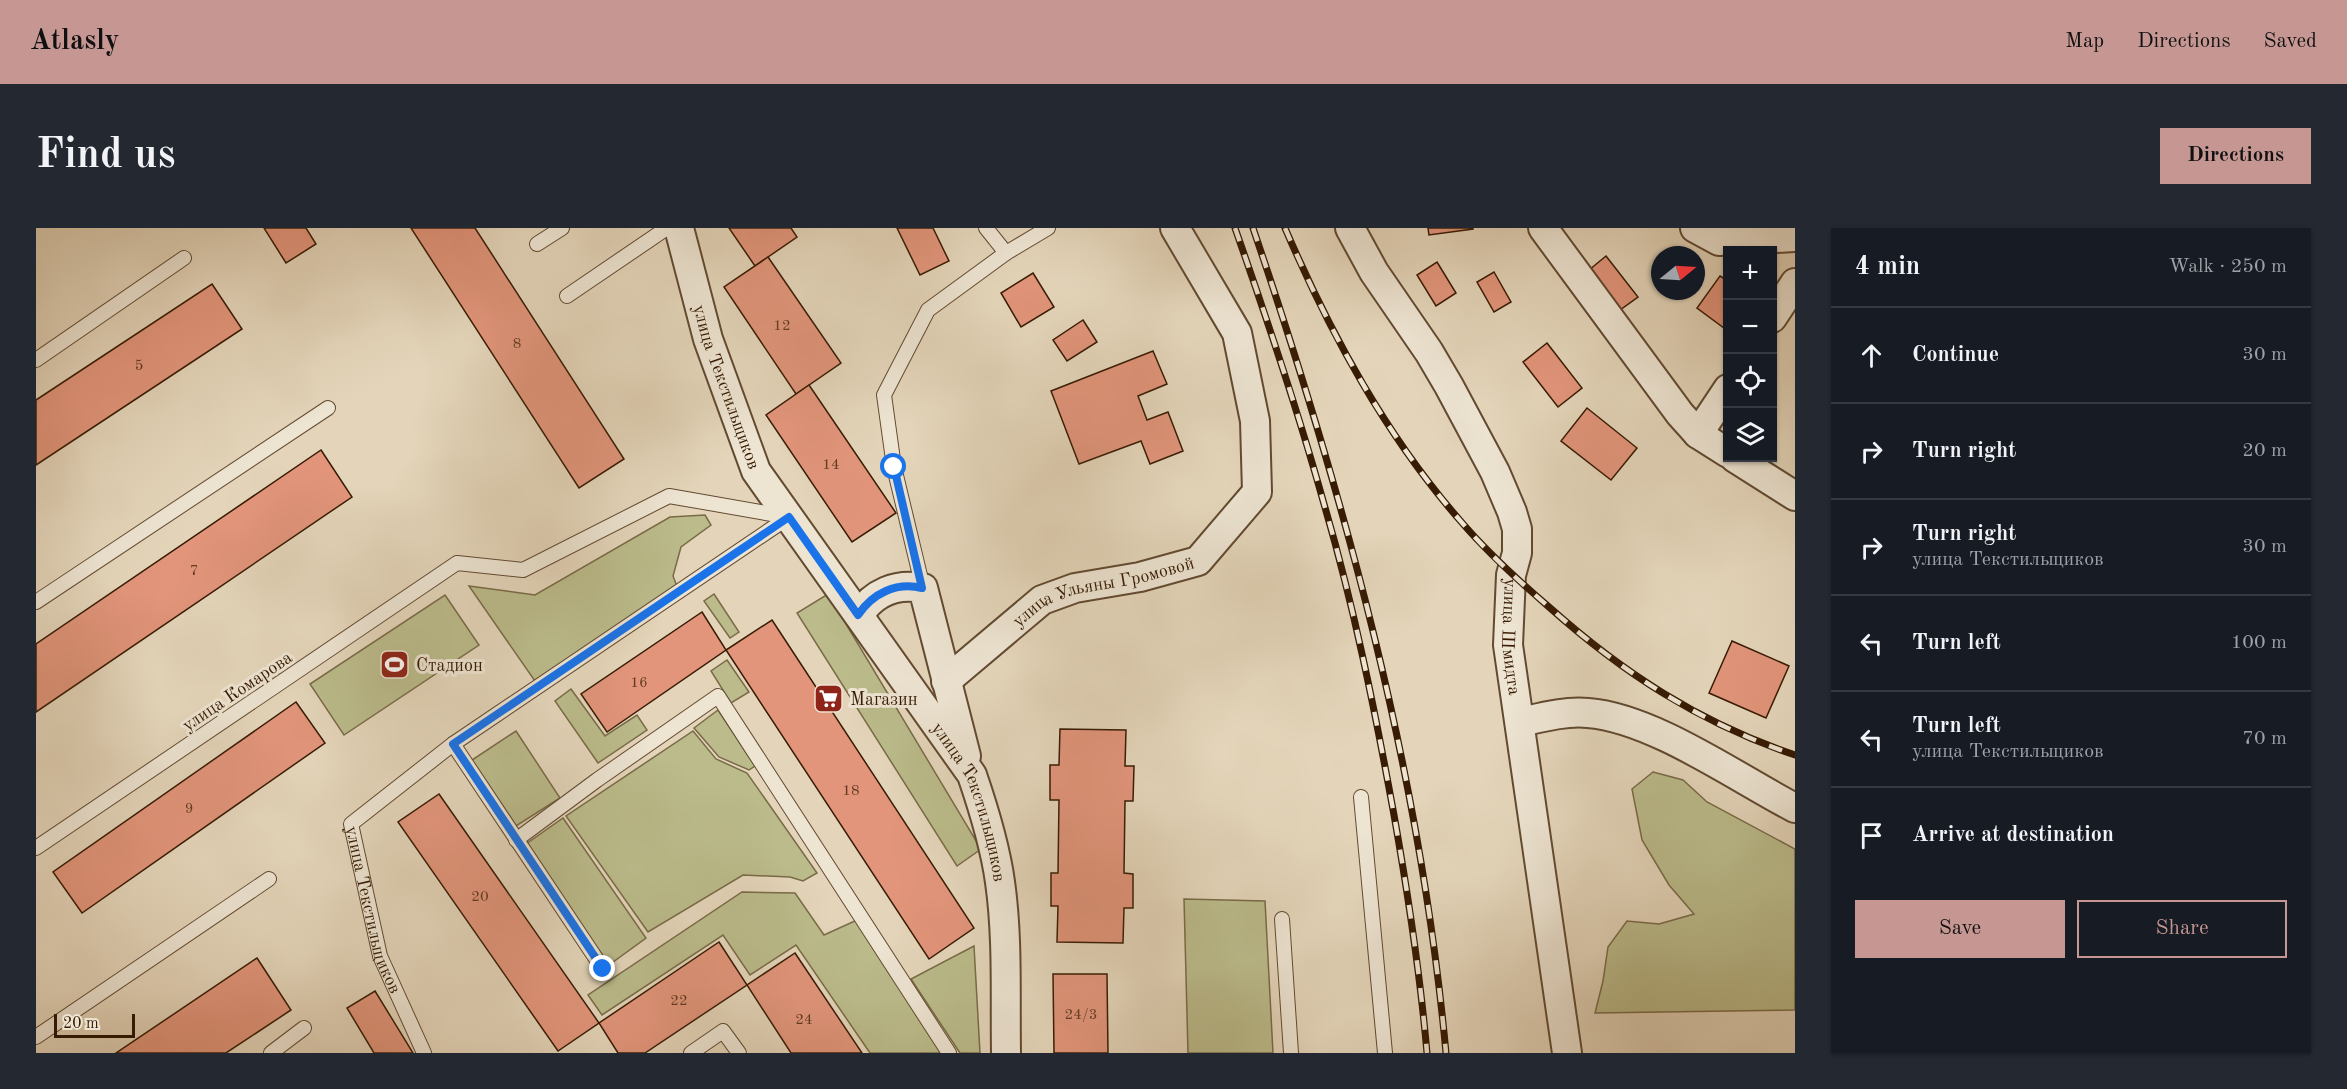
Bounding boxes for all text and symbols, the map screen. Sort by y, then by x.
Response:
text: Atlasly [30,28,120,56]
text: Map [2065,31,2104,52]
text: Directions [2137,31,2231,52]
text: Saved [2264,31,2317,52]
button: Directions [2160,128,2311,184]
text: Find us [36,135,175,177]
north arrow [1651,246,1705,300]
map controls [1723,246,1777,462]
button: + [1723,246,1777,300]
text: 4 min [1855,254,1920,280]
text: Walk · 250 m [2168,257,2287,277]
button: − [1723,300,1777,354]
street label: улица Текстильщиков [689,303,763,472]
house number: 12 [773,319,791,334]
house number: 8 [513,337,521,352]
icon: ahead [1855,339,1888,372]
text: Continue [1912,344,1999,366]
text: 30 m [2242,345,2287,365]
button: locate [1723,354,1777,408]
house number: 5 [135,359,143,374]
button: layers [1723,408,1777,462]
icon: right [1855,435,1888,468]
text: Turn right [1912,440,2016,462]
text: 20 m [2242,441,2287,461]
route start [880,453,906,479]
house number: 14 [822,458,840,473]
text: Turn right [1912,523,2016,545]
icon: right [1855,531,1888,564]
text: 30 m [2242,537,2287,557]
text: улица Текстильщиков [1912,550,2104,570]
street label: улица Ульяны Громовой [1009,554,1196,631]
house number: 7 [190,564,198,579]
street label: улица Шмидта [1498,578,1523,696]
icon: left [1855,627,1888,660]
text: Turn left [1912,632,2001,654]
text: 100 m [2231,633,2287,653]
street label: улица Комарова [179,648,296,735]
sports icon: Стадион [379,649,411,681]
place label: Стадион [416,657,483,675]
house number: 16 [630,676,648,691]
supermarket icon: Магазин [813,683,845,715]
place label: Магазин [850,691,918,709]
text: Turn left [1912,715,2001,737]
street label: улица Текстильщиков [928,719,1008,883]
icon: left [1855,723,1888,756]
text: 70 m [2242,729,2287,749]
text: улица Текстильщиков [1912,742,2104,762]
house number: 18 [842,784,860,799]
house number: 9 [185,802,193,817]
icon: arrive [1855,819,1888,852]
street label: улица Текстильщиков [342,824,404,996]
text: Arrive at destination [1912,824,2114,846]
house number: 20 [471,890,489,905]
button: Save [1855,900,2065,958]
button: Share [2077,900,2287,958]
route end [589,955,615,981]
house number: 22 [670,994,688,1009]
house number: 24/3 [1065,1008,1097,1023]
scale bar [54,1011,135,1038]
house number: 24 [795,1013,813,1028]
text: 20 m [63,1016,99,1032]

